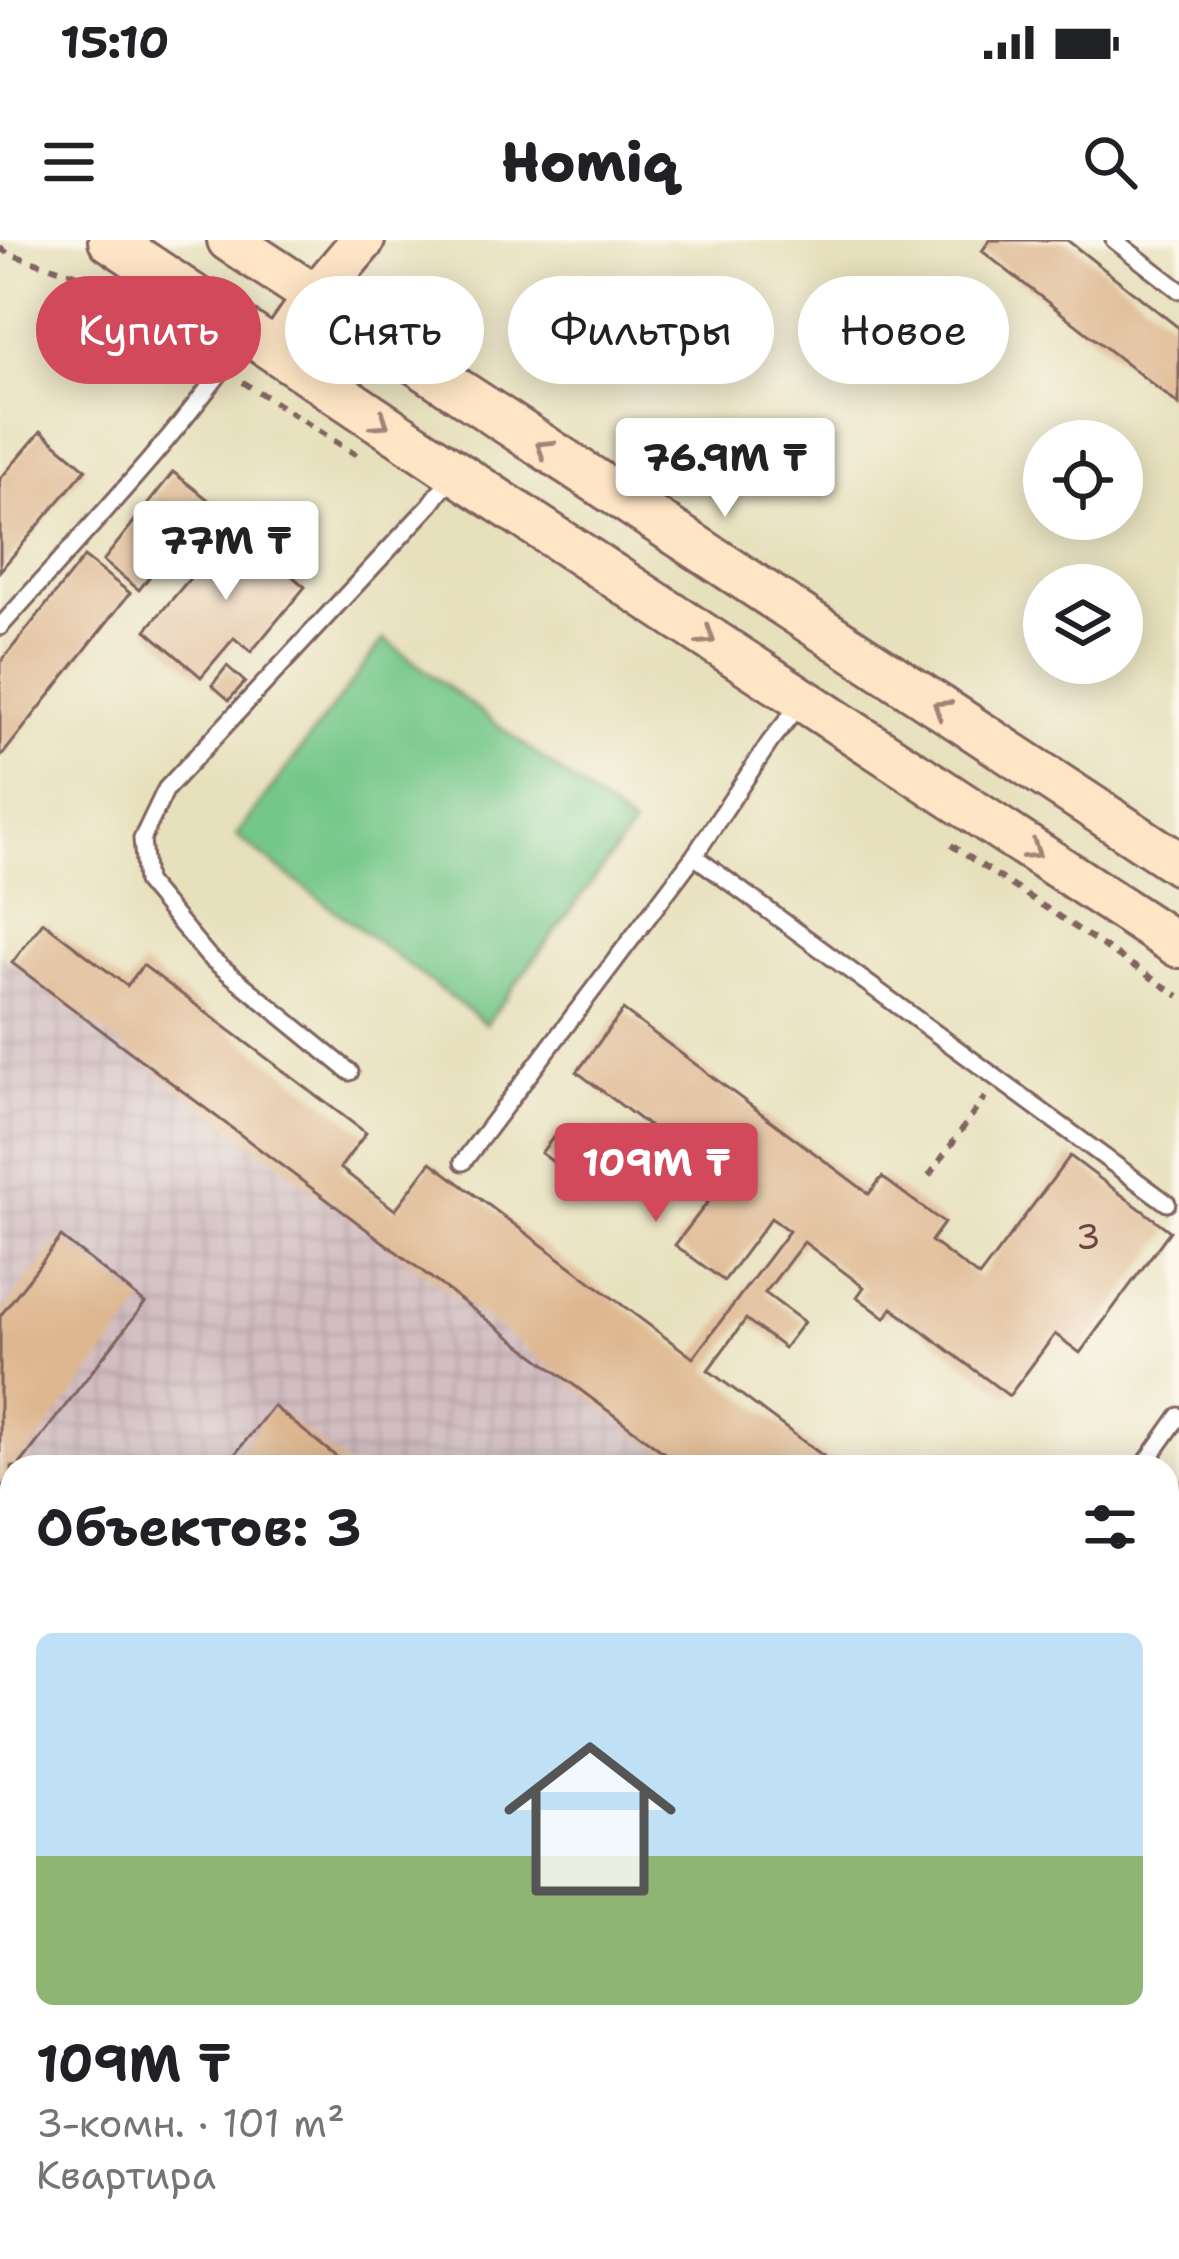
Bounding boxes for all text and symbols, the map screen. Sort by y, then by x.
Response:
text: 15:10 [60,12,170,72]
text: Homiq [501,126,678,198]
icon: menu [36,129,102,195]
icon: search [1077,129,1143,195]
chip: Купить [36,276,261,384]
chip: Снять [285,276,484,384]
chip: Фильтры [508,276,774,384]
chip: Новое [798,276,1009,384]
one-way arrow [368,408,390,430]
pin: 76.9M ₸ [614,418,836,520]
map controls [1023,420,1143,684]
button: locate [1023,420,1143,540]
text: 76.9M ₸ [643,431,807,483]
one-way arrow [536,440,558,462]
pin: 77M ₸ [142,501,310,603]
text: 77M ₸ [160,514,292,566]
button: layers [1023,564,1143,684]
one-way arrow [694,622,716,644]
one-way arrow [932,700,954,722]
one-way arrow [1020,836,1042,858]
pin: 109M ₸ [558,1123,754,1225]
text: 109M ₸ [582,1136,730,1188]
house number: 3 [1075,1212,1101,1261]
text: Объектов: 3 [36,1493,362,1561]
icon: filters [1077,1494,1143,1560]
icon: home [482,1711,698,1927]
text: 109M ₸ [36,2029,230,2097]
text: 3-комн. · 101 m² [36,2097,345,2149]
text: Квартира [36,2149,216,2201]

